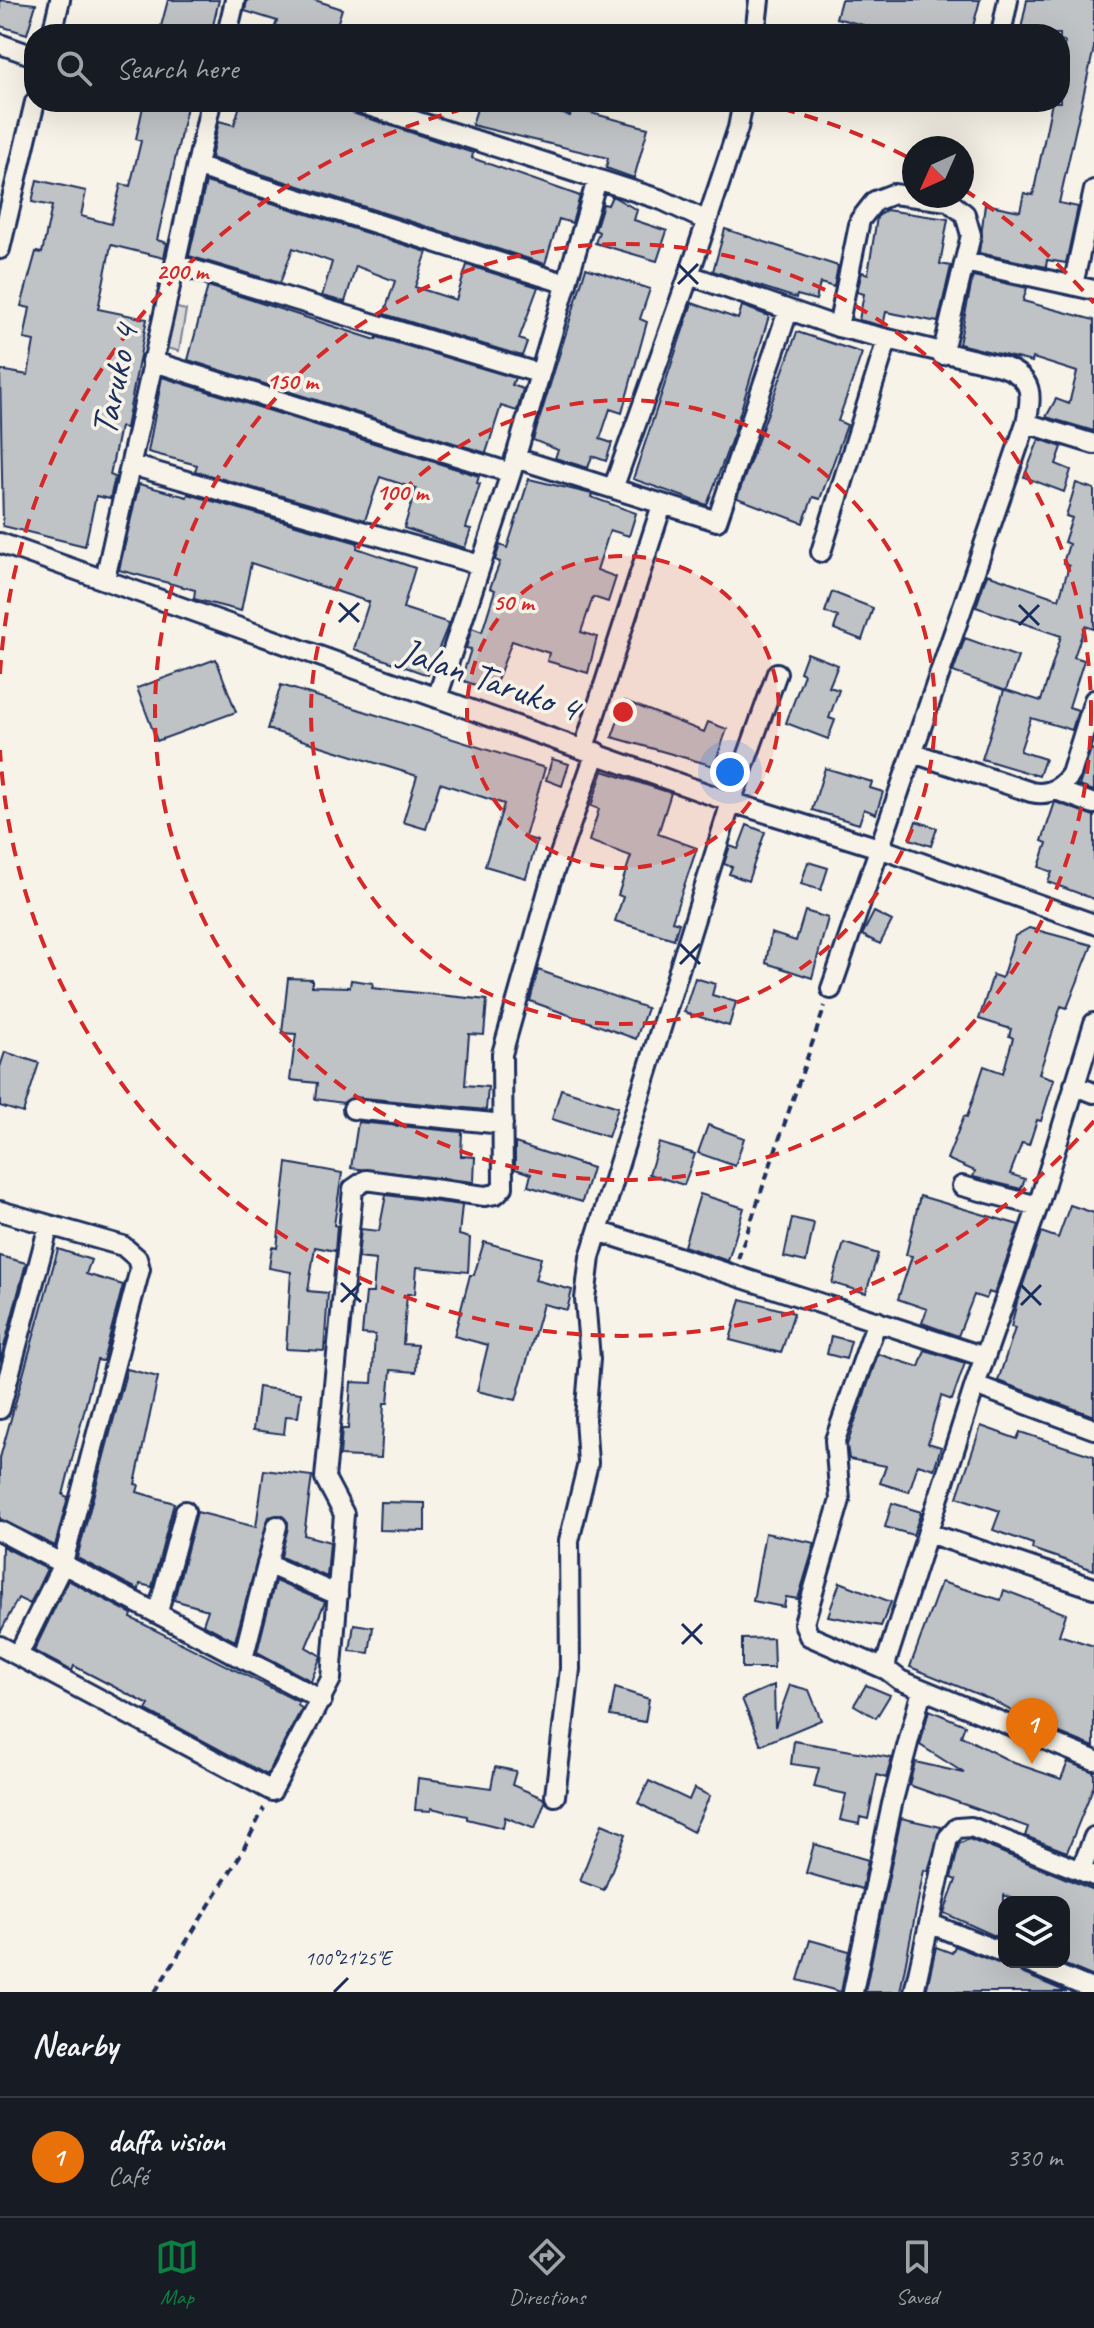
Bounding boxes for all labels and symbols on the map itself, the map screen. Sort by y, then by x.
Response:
north arrow [902,136,974,208]
text: 200 m [156,256,210,286]
street label: Taruko 4 [80,317,150,440]
text: 150 m [266,366,320,396]
text: 100 m [376,477,430,507]
text: 50 m [493,587,536,617]
street label: Jalan Taruko 4 [392,626,589,733]
centre of rings [609,698,637,726]
your location [710,752,750,792]
pin: 1 [1006,1698,1058,1764]
text: 100°21'25"E [305,1946,394,1971]

